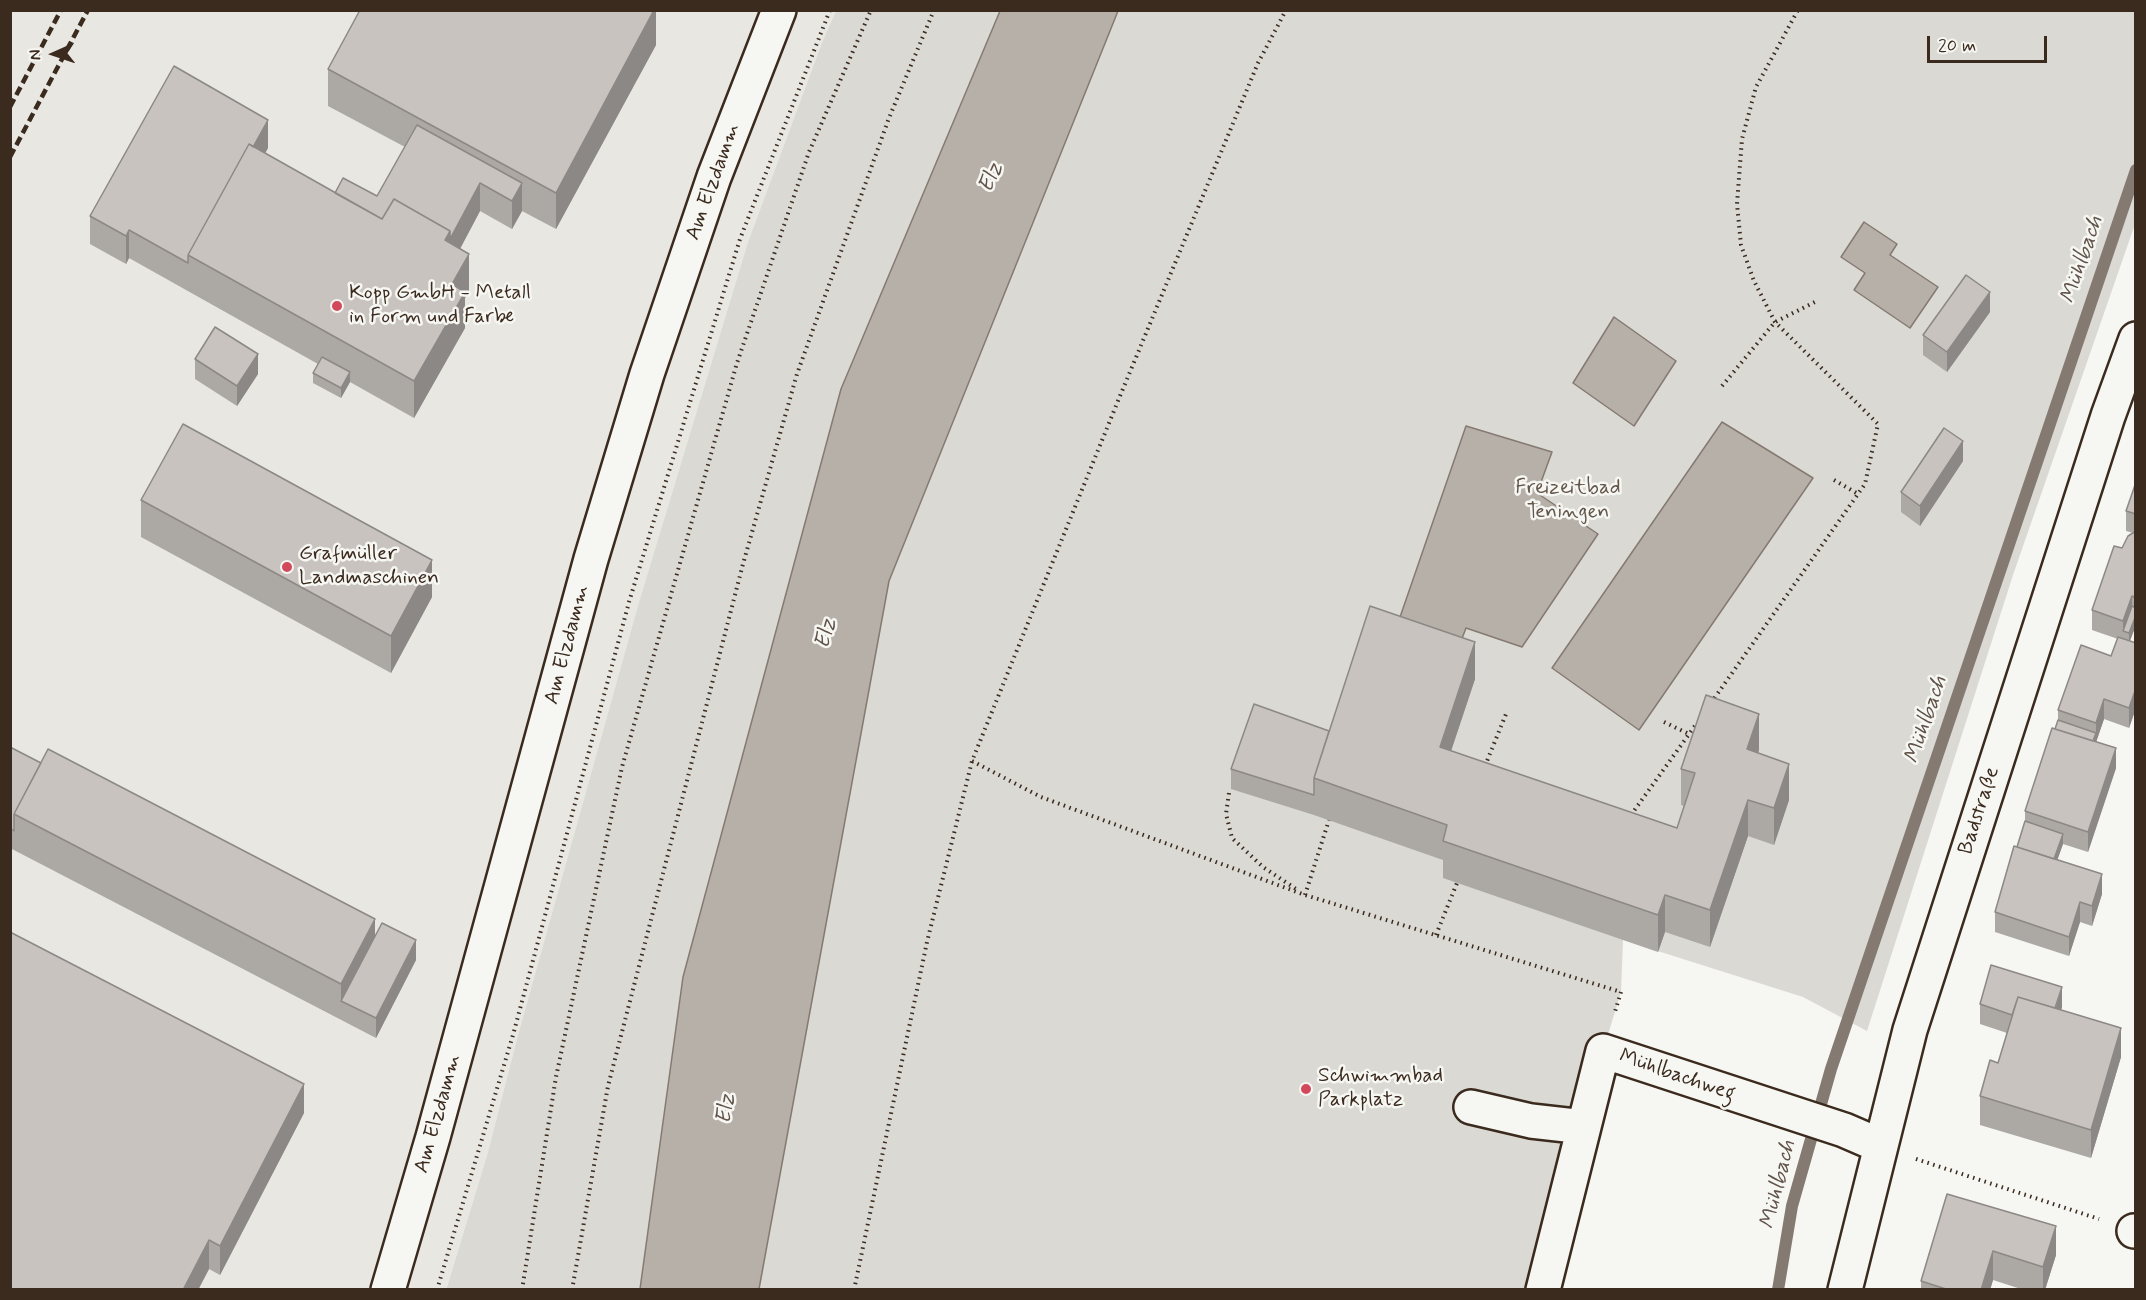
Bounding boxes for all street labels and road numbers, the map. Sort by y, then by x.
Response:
street label: Am Elzdamm [681,120,747,244]
street label: Am Elzdamm [540,583,596,707]
street label: Badstraße [1954,764,2006,858]
street label: Mühlbachweg [1616,1044,1738,1108]
street label: Am Elzdamm [410,1052,468,1176]

